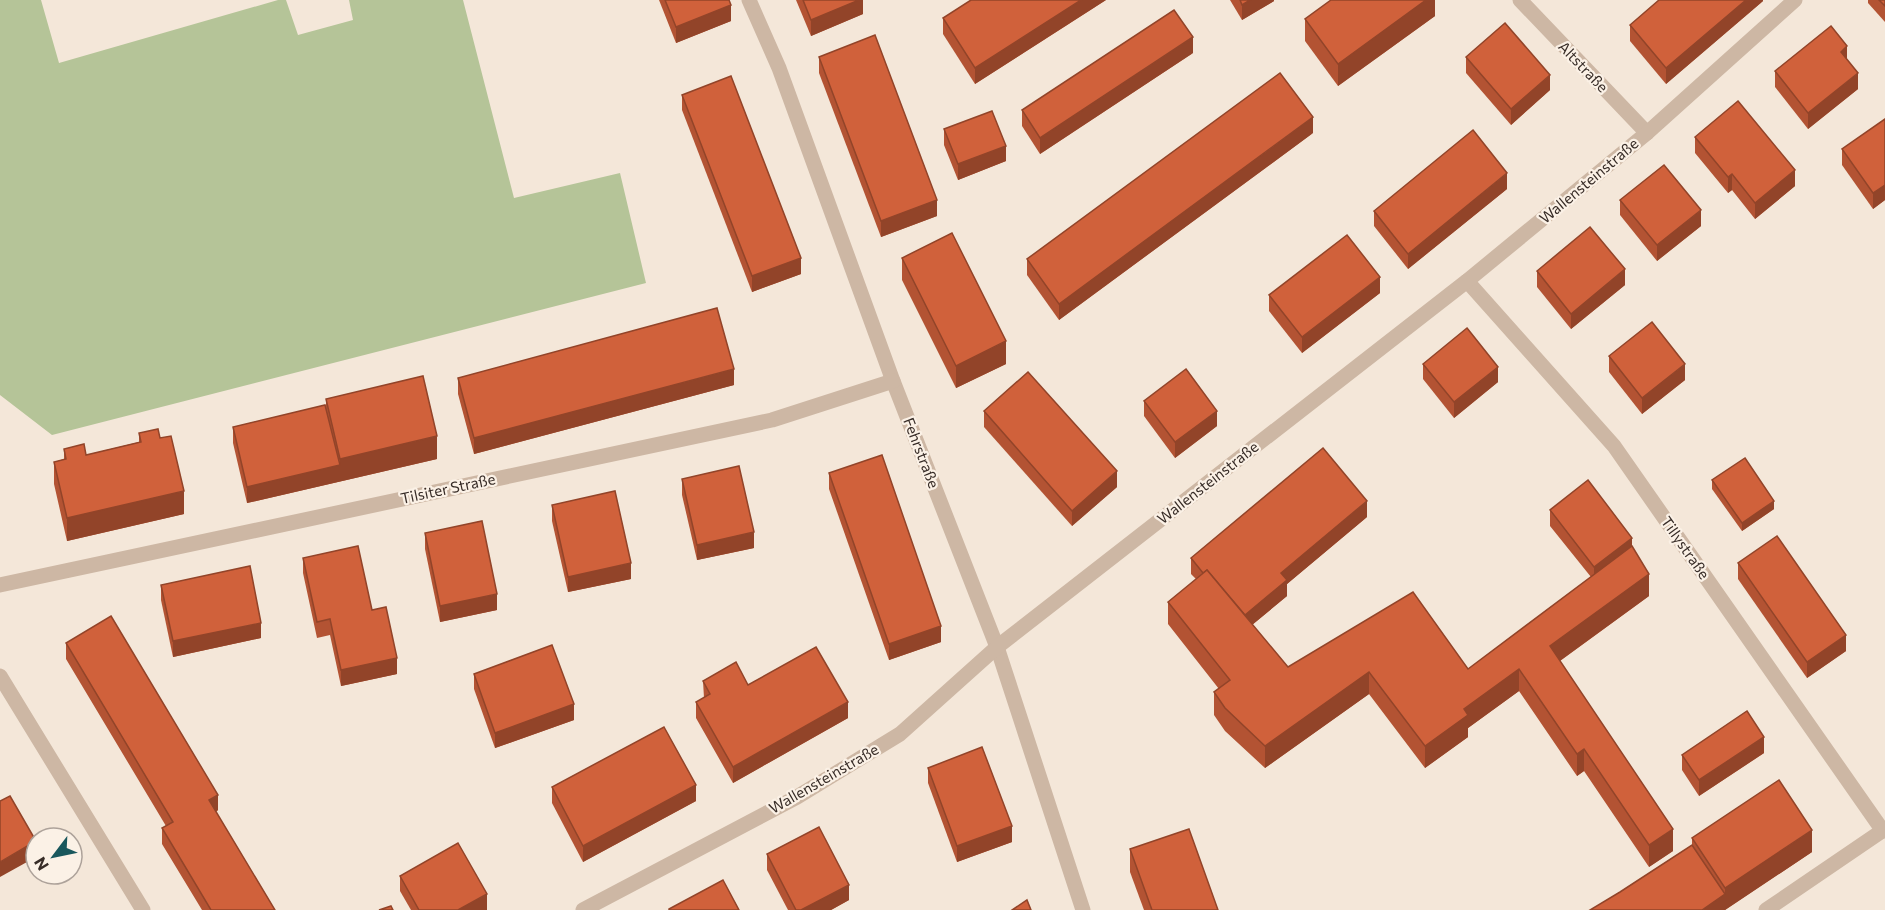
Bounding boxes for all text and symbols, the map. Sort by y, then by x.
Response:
street label: Altstraße [1555,37,1612,96]
street label: Wallensteinstraße [1535,134,1641,227]
street label: Fehrstraße [900,415,944,491]
street label: Wallensteinstraße [1153,437,1262,527]
street label: Tilsiter Straße [399,469,497,507]
street label: Tillystraße [1658,513,1714,582]
street label: Wallensteinstraße [766,739,881,817]
north arrow [24,826,84,886]
text: N [30,854,52,874]

